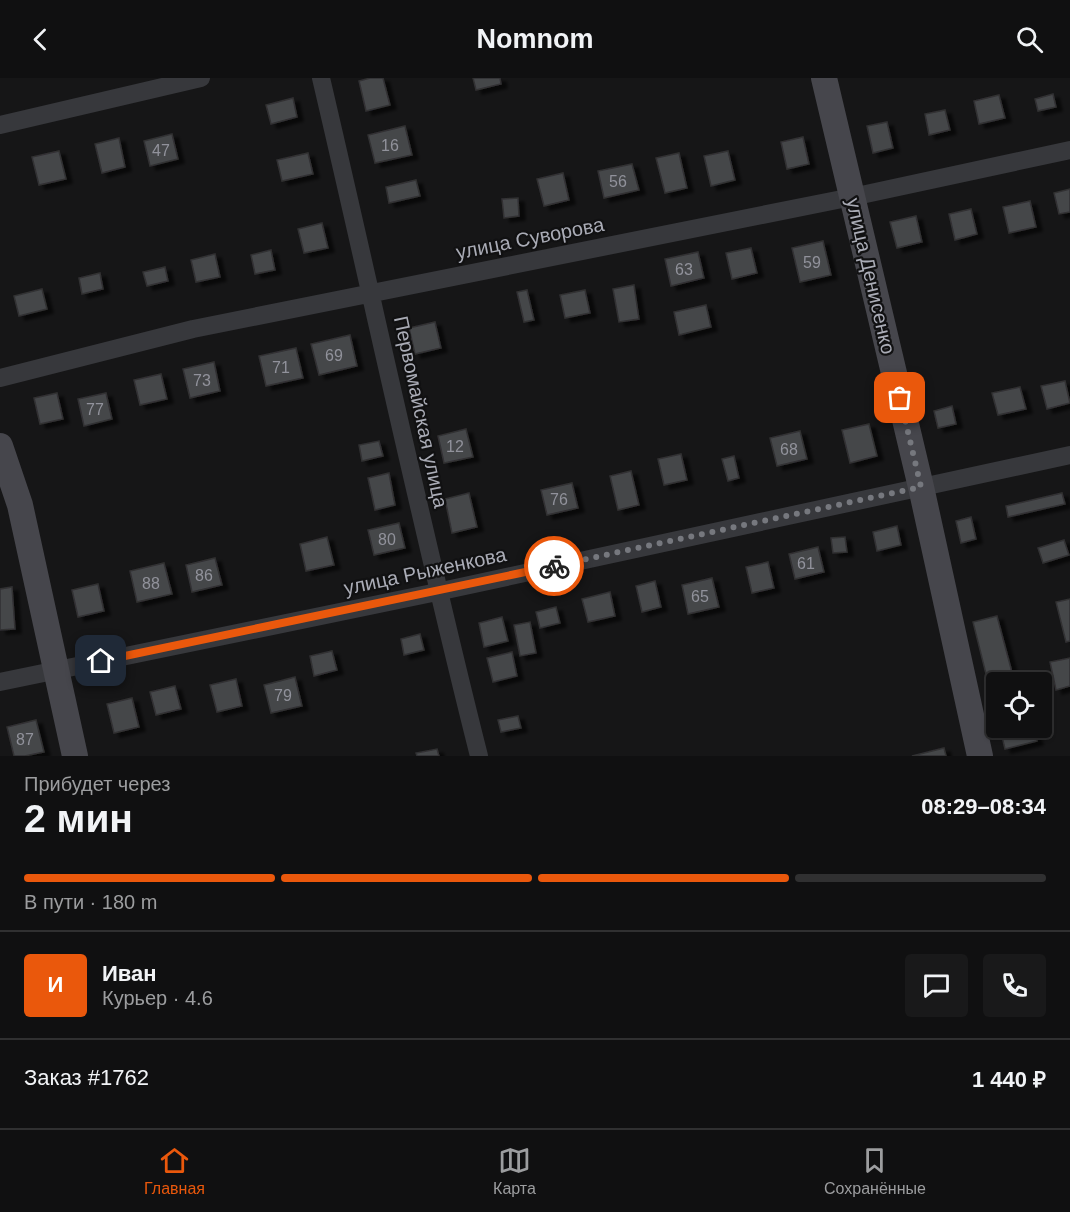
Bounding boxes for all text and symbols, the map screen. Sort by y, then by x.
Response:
icon: back [24,23,57,56]
icon: search [1013,23,1046,56]
text: Nomnom [477,24,594,54]
house number: 16 [381,137,399,154]
house number: 47 [152,142,170,159]
house number: 56 [609,173,627,190]
street label: улица Денисенко [842,196,900,356]
street label: улица Суворова [454,213,607,263]
house number: 59 [803,254,821,271]
house number: 63 [675,261,693,278]
street label: Первомайская улица [390,314,452,511]
house number: 69 [325,347,343,364]
house number: 71 [272,359,290,376]
house number: 73 [193,372,211,389]
pin [874,372,925,423]
icon: bag [883,381,916,414]
house number: 77 [86,401,104,418]
house number: 12 [446,438,464,455]
house number: 68 [780,441,798,458]
house number: 76 [550,491,568,508]
house number: 80 [378,531,396,548]
courier [524,536,584,596]
street label: улица Рыженкова [342,543,509,599]
icon: bike [538,550,571,583]
house number: 61 [797,555,815,572]
house number: 86 [195,567,213,584]
house number: 88 [142,575,160,592]
house number: 65 [691,588,709,605]
pin [75,635,126,686]
icon: home [84,644,117,677]
map controls [986,672,1052,738]
button: locate [986,672,1052,738]
house number: 79 [274,687,292,704]
house number: 87 [16,731,34,748]
text: Прибудет через [24,773,170,795]
text: 08:29–08:34 [921,794,1046,819]
text: 2 мин [24,797,133,840]
text: В пути · 180 m [24,891,157,913]
button: chat [905,954,968,1017]
button: phone [983,954,1046,1017]
text: Иван [102,961,157,986]
text: И [48,972,63,997]
text: Курьер · 4.6 [102,987,213,1009]
text: Заказ #1762 [24,1065,149,1090]
text: 1 440 ₽ [972,1067,1046,1092]
tab: Главная [144,1144,205,1198]
tab: Карта [493,1144,536,1198]
tab: Сохранённые [824,1144,926,1198]

